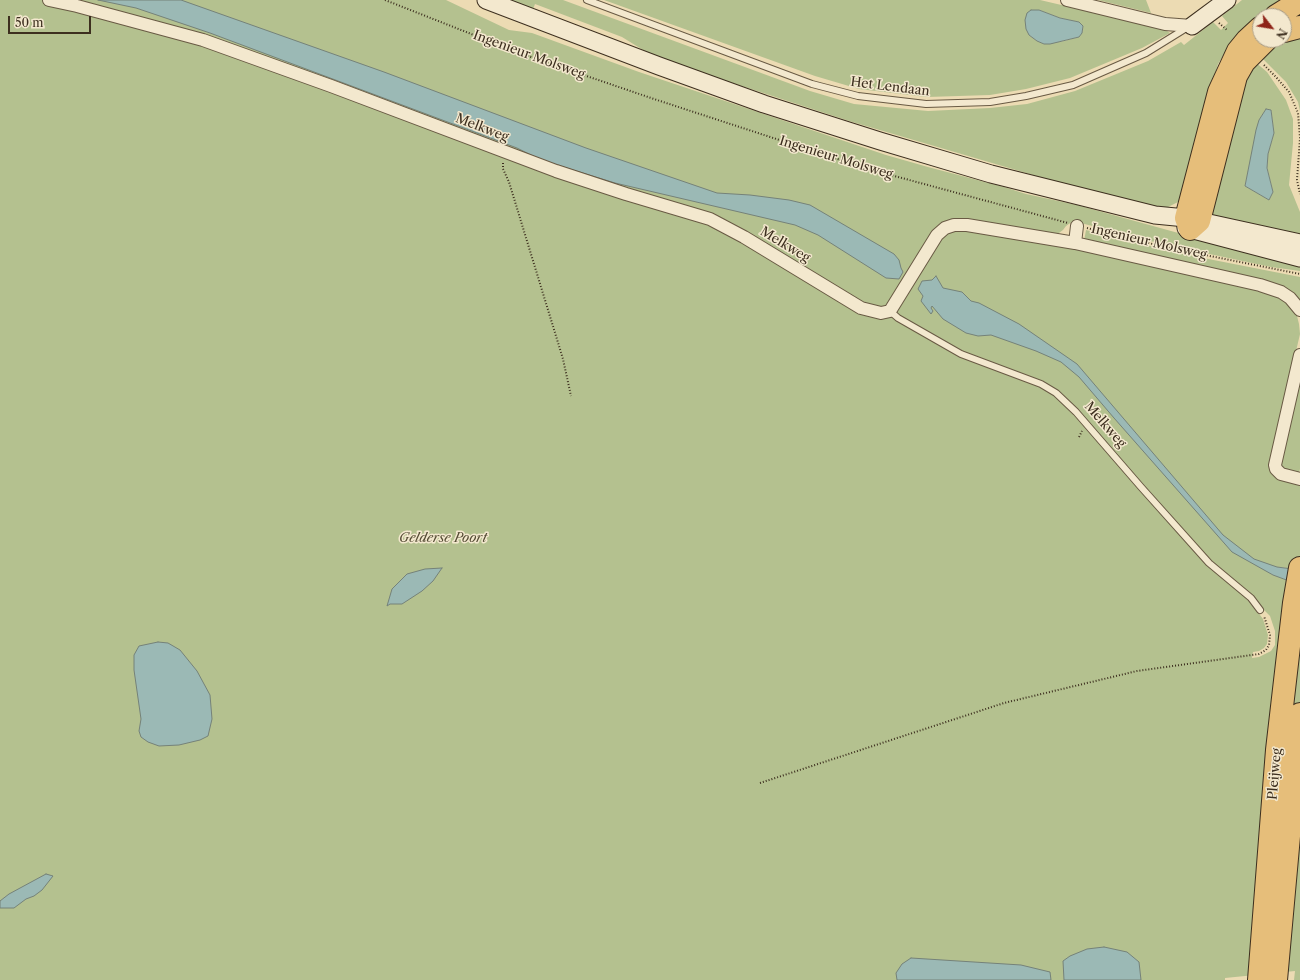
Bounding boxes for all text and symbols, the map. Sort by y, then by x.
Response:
scale bar [10,8,93,34]
north arrow [1252,8,1292,48]
text: 50 m [15,15,44,30]
text: N [1273,26,1290,41]
street label: Ingenieur Molsweg [471,27,587,83]
street label: Het Lendaan [849,74,931,100]
street label: Melkweg [453,111,511,145]
street label: Ingenieur Molsweg [777,133,895,183]
street label: Ingenieur Molsweg [1090,221,1208,263]
street label: Melkweg [757,224,813,266]
street label: Melkweg [1081,399,1129,451]
park label: Gelderse Poort [399,530,487,546]
street label: Pleijweg [1265,747,1285,801]

